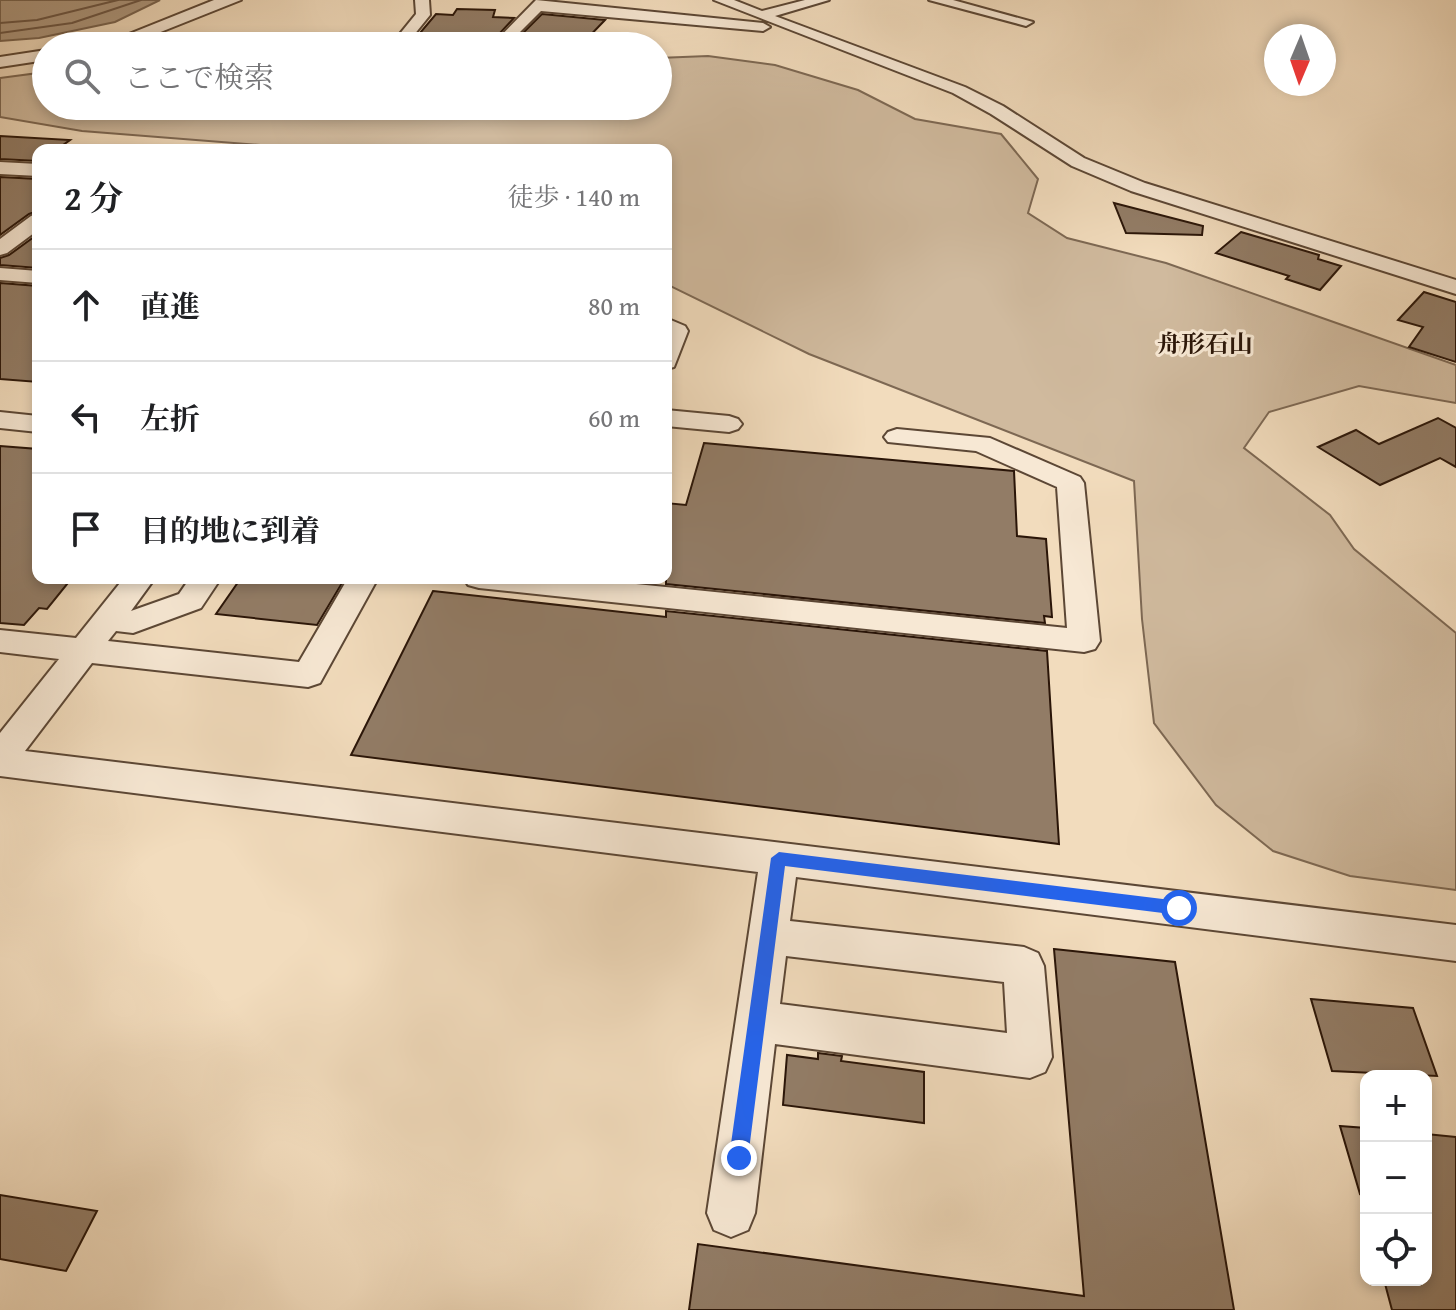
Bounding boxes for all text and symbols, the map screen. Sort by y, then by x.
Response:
north arrow [1264,24,1336,96]
search box [32,32,672,120]
icon: search [60,54,104,98]
text: ここで検索 [124,55,274,99]
text: 2 分 [64,173,123,222]
text: 徒歩 · 140 m [508,177,640,216]
icon: ahead [64,283,108,327]
text: 直進 [140,284,200,328]
text: 80 m [588,286,640,325]
district label: 舟形石山 [1157,326,1253,361]
icon: left [64,395,108,439]
text: 左折 [140,396,200,440]
text: 60 m [588,398,640,437]
icon: arrive [64,507,108,551]
text: 目的地に到着 [140,508,320,552]
route start [1161,890,1197,926]
map controls [1360,1070,1432,1286]
button: + [1360,1070,1432,1142]
route end [721,1140,757,1176]
button: − [1360,1142,1432,1214]
button: locate [1360,1214,1432,1286]

